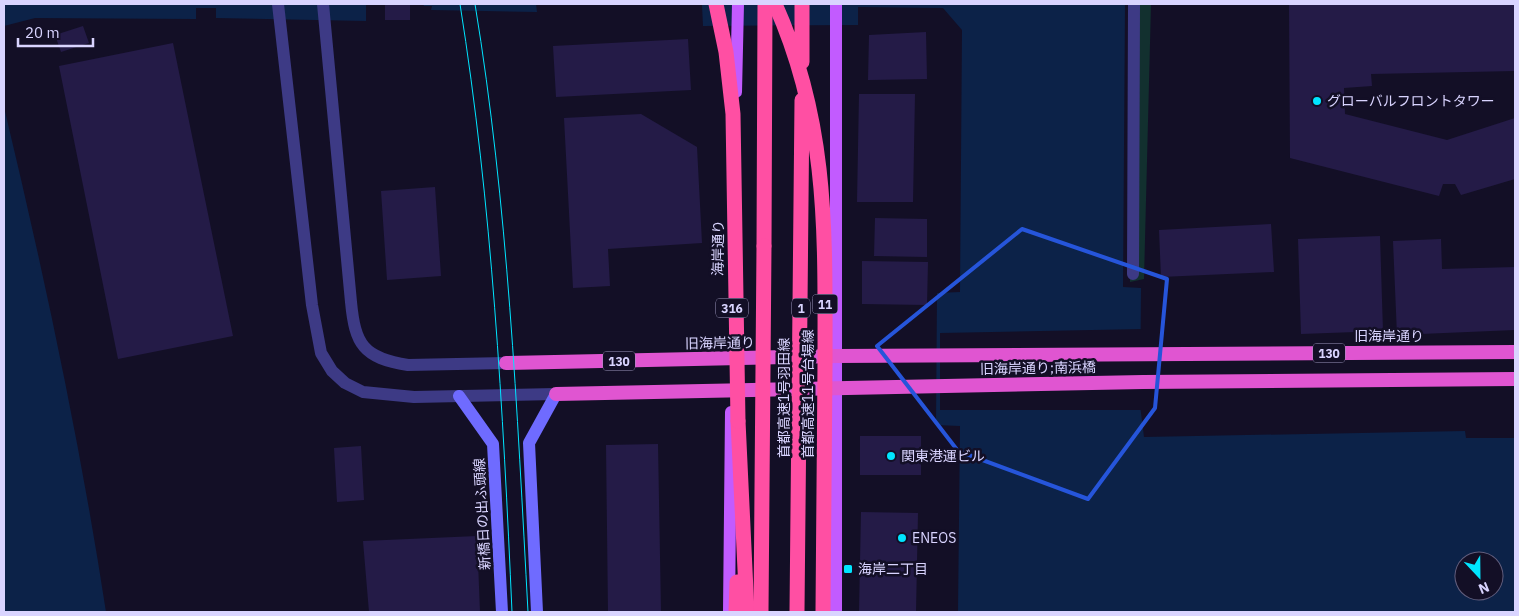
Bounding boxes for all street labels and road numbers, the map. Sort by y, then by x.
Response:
street label: 海岸通り [709,220,727,276]
road number: 11 [812,294,838,314]
road number: 316 [716,298,748,318]
road number: 1 [792,298,810,318]
street label: 旧海岸通り [1354,327,1424,345]
street label: 首都高速11号台場線 [799,330,817,458]
street label: 旧海岸通り [685,333,755,353]
street label: 首都高速1号羽田線 [775,338,793,458]
road number: 130 [1313,343,1345,362]
road number: 130 [603,352,635,371]
street label: 旧海岸通り;南浜橋 [980,358,1096,378]
street label: 新橋日の出ふ頭線 [470,458,494,570]

